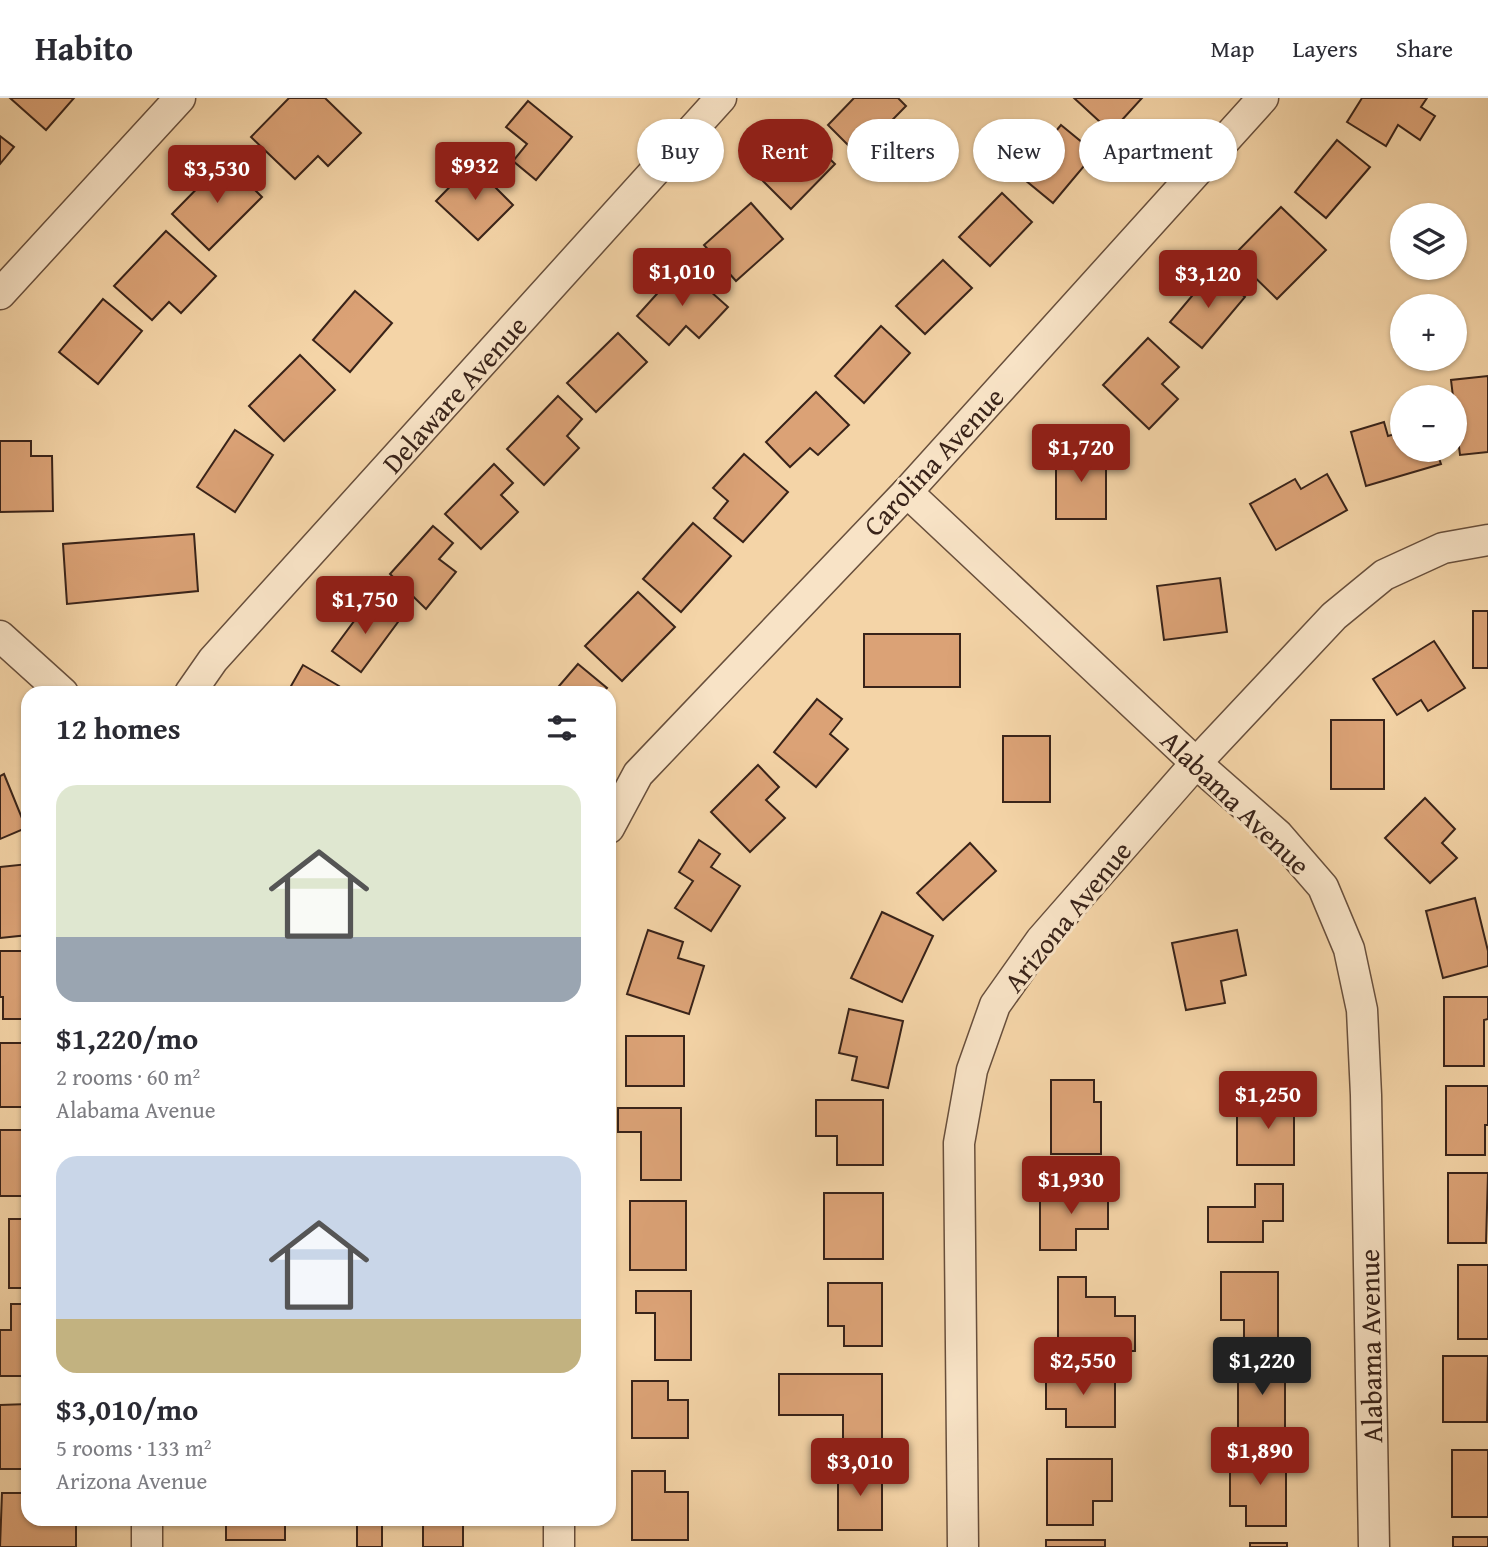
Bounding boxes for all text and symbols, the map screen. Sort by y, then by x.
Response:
text: Habito [35,24,133,72]
text: Map [1211,31,1254,66]
text: Layers [1292,31,1358,66]
text: Share [1396,31,1453,66]
chip: Buy [637,119,724,182]
chip: Rent [738,119,833,182]
chip: Filters [847,119,959,182]
chip: New [973,119,1065,182]
chip: Apartment [1079,119,1237,182]
pin: $932 [434,142,516,202]
pin: $3,530 [160,146,274,205]
text: $932 [451,148,499,181]
text: $3,530 [184,151,250,184]
map controls [1390,203,1467,462]
button: layers [1390,203,1467,280]
pin: $1,010 [625,248,739,308]
pin: $3,120 [1151,250,1265,310]
text: $1,010 [649,254,715,287]
text: $3,120 [1175,256,1241,289]
button: + [1390,294,1467,371]
street label: Delaware Avenue [372,306,536,482]
street label: Carolina Avenue [853,377,1013,545]
button: − [1390,385,1467,462]
pin: $1,720 [1024,424,1138,484]
text: $1,720 [1048,430,1114,463]
pin: $1,750 [308,576,422,636]
text: $1,750 [332,582,398,615]
text: 12 homes [56,706,181,750]
icon: filters [543,709,581,747]
street label: Alabama Avenue [1152,720,1320,884]
icon: home [256,831,382,957]
street label: Arizona Avenue [993,832,1141,1000]
text: $1,220/mo [56,1016,198,1060]
text: 2 rooms · 60 m² [56,1060,200,1093]
pin: $1,250 [1211,1072,1325,1131]
text: $1,250 [1235,1077,1301,1110]
text: Alabama Avenue [56,1093,215,1126]
pin: $1,930 [1014,1156,1128,1216]
text: $1,930 [1038,1162,1104,1195]
icon: home [256,1202,382,1328]
street label: Alabama Avenue [1348,1249,1392,1443]
pin: $2,550 [1026,1338,1140,1397]
pin: $1,220 [1205,1338,1319,1397]
text: $2,550 [1050,1343,1116,1376]
text: $1,220 [1229,1343,1295,1376]
text: $3,010/mo [56,1387,198,1431]
pin: $1,890 [1203,1428,1317,1487]
text: 5 rooms · 133 m² [56,1431,211,1464]
text: $1,890 [1227,1433,1293,1466]
pin: $3,010 [803,1438,917,1498]
text: $3,010 [827,1444,893,1477]
text: Arizona Avenue [56,1464,207,1497]

